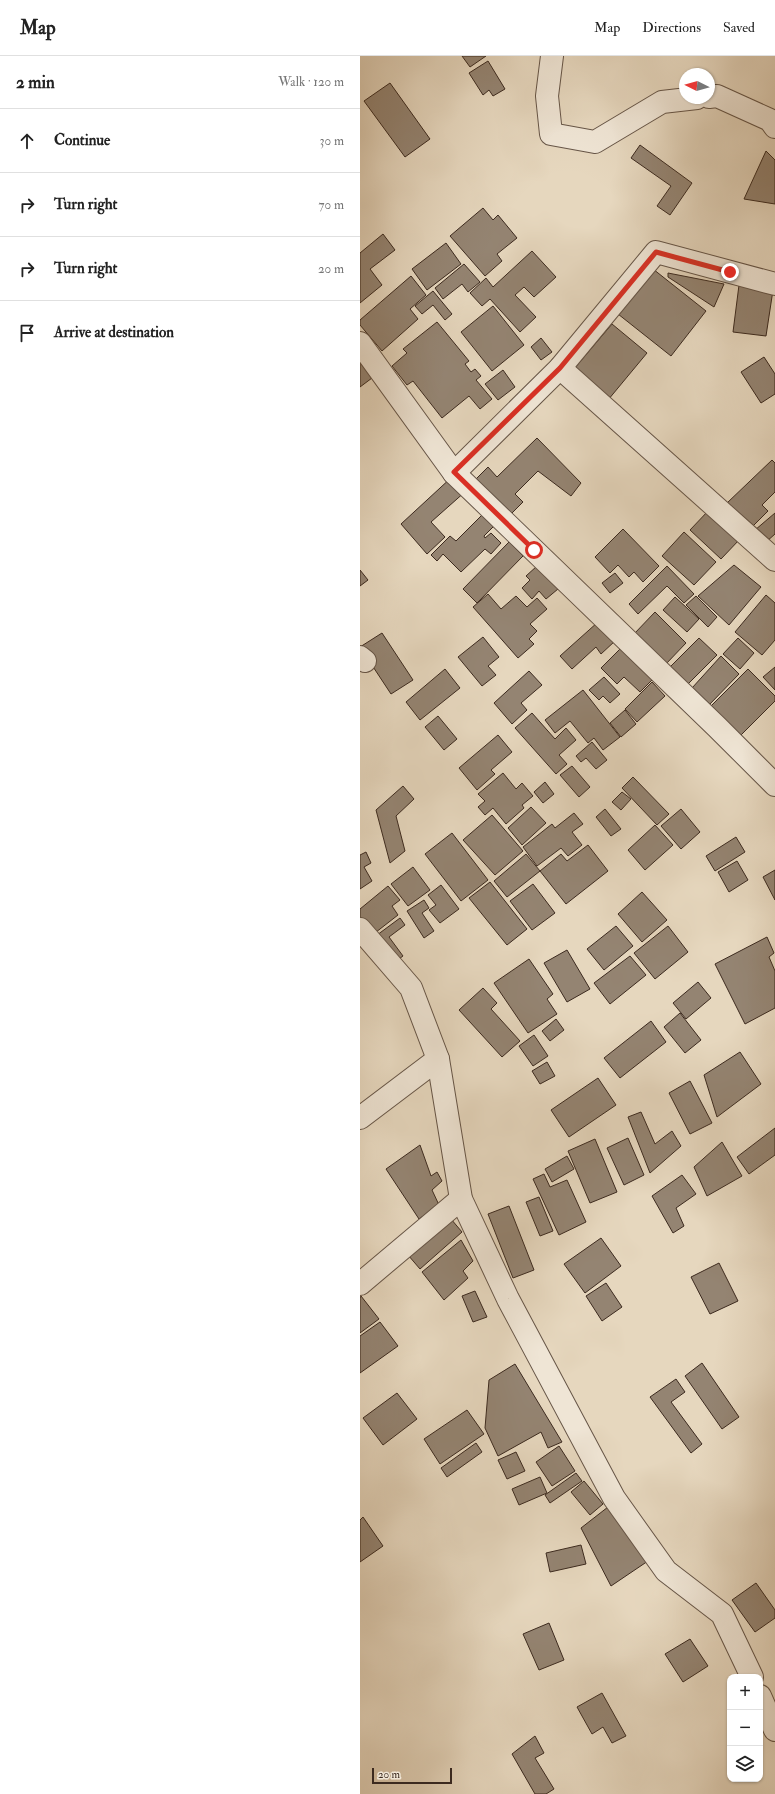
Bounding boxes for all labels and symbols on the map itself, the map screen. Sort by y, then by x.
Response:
north arrow [679,68,715,104]
route end [721,263,739,281]
route start [525,541,543,559]
scale bar [372,1766,452,1785]

